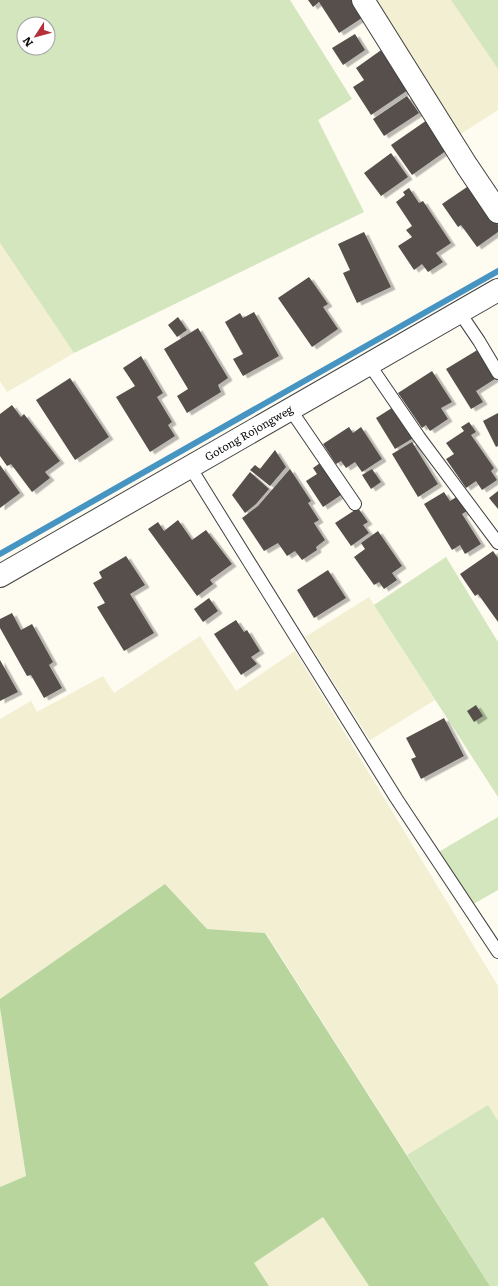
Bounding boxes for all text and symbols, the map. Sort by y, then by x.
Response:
north arrow [16,16,56,56]
text: N [18,34,36,51]
street label: Gotong Rojongweg [201,400,296,464]

